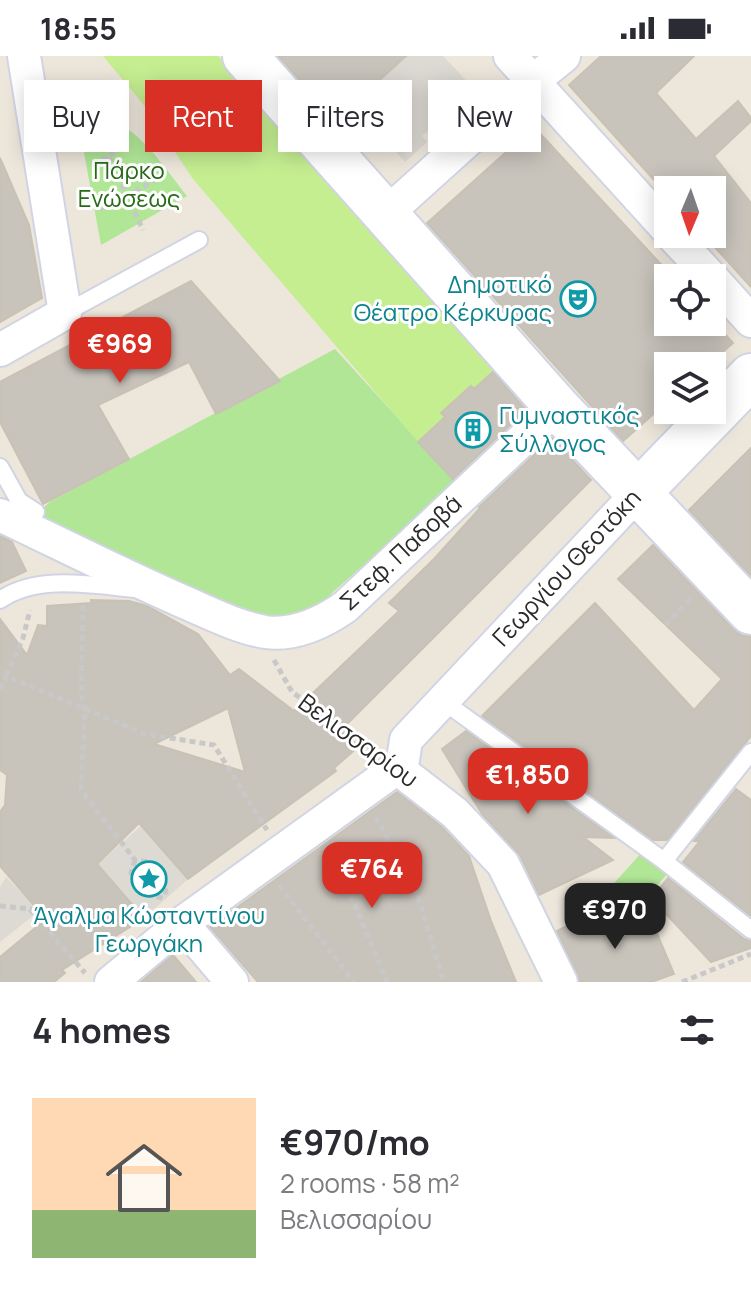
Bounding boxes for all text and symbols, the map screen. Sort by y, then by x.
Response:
text: 18:55 [40,8,117,49]
chip: Buy [24,80,129,152]
chip: Rent [145,80,262,152]
chip: Filters [278,80,412,152]
chip: New [428,80,541,152]
park label: Πάρκο Ενώσεως [78,153,180,214]
north arrow [654,176,726,248]
map controls [654,176,726,424]
button: locate [654,264,726,336]
place label: Δημοτικό Θέατρο Κέρκυρας [354,267,552,328]
theatre icon: Δημοτικό Θέατρο Κέρκυρας [559,280,597,318]
pin: €969 [73,317,167,385]
text: €969 [87,325,153,361]
button: layers [654,352,726,424]
place label: Γυμναστικός Σύλλογος [499,398,639,459]
building icon: Γυμναστικός Σύλλογος [454,411,492,449]
street label: Γεωργίου Θεοτόκη [484,481,648,653]
street label: Στεφ. Παδοβά [332,487,468,617]
street label: Βελισσαρίου [292,685,425,794]
pin: €1,850 [463,748,593,816]
text: €1,850 [486,756,570,792]
pin: €764 [325,842,419,910]
text: €764 [340,850,404,886]
place icon: Άγαλμα Κώσταντίνου Γεωργάκη [130,860,168,898]
pin: €970 [568,883,662,951]
text: €970 [583,891,647,927]
place label: Άγαλμα Κώσταντίνου Γεωργάκη [33,898,265,959]
text: 4 homes [32,1007,171,1053]
icon: filters [675,1008,719,1052]
text: €970/mo [280,1119,430,1165]
icon: home [96,1130,192,1226]
text: 2 rooms · 58 m² [280,1165,460,1201]
text: Βελισσαρίου [280,1201,432,1237]

